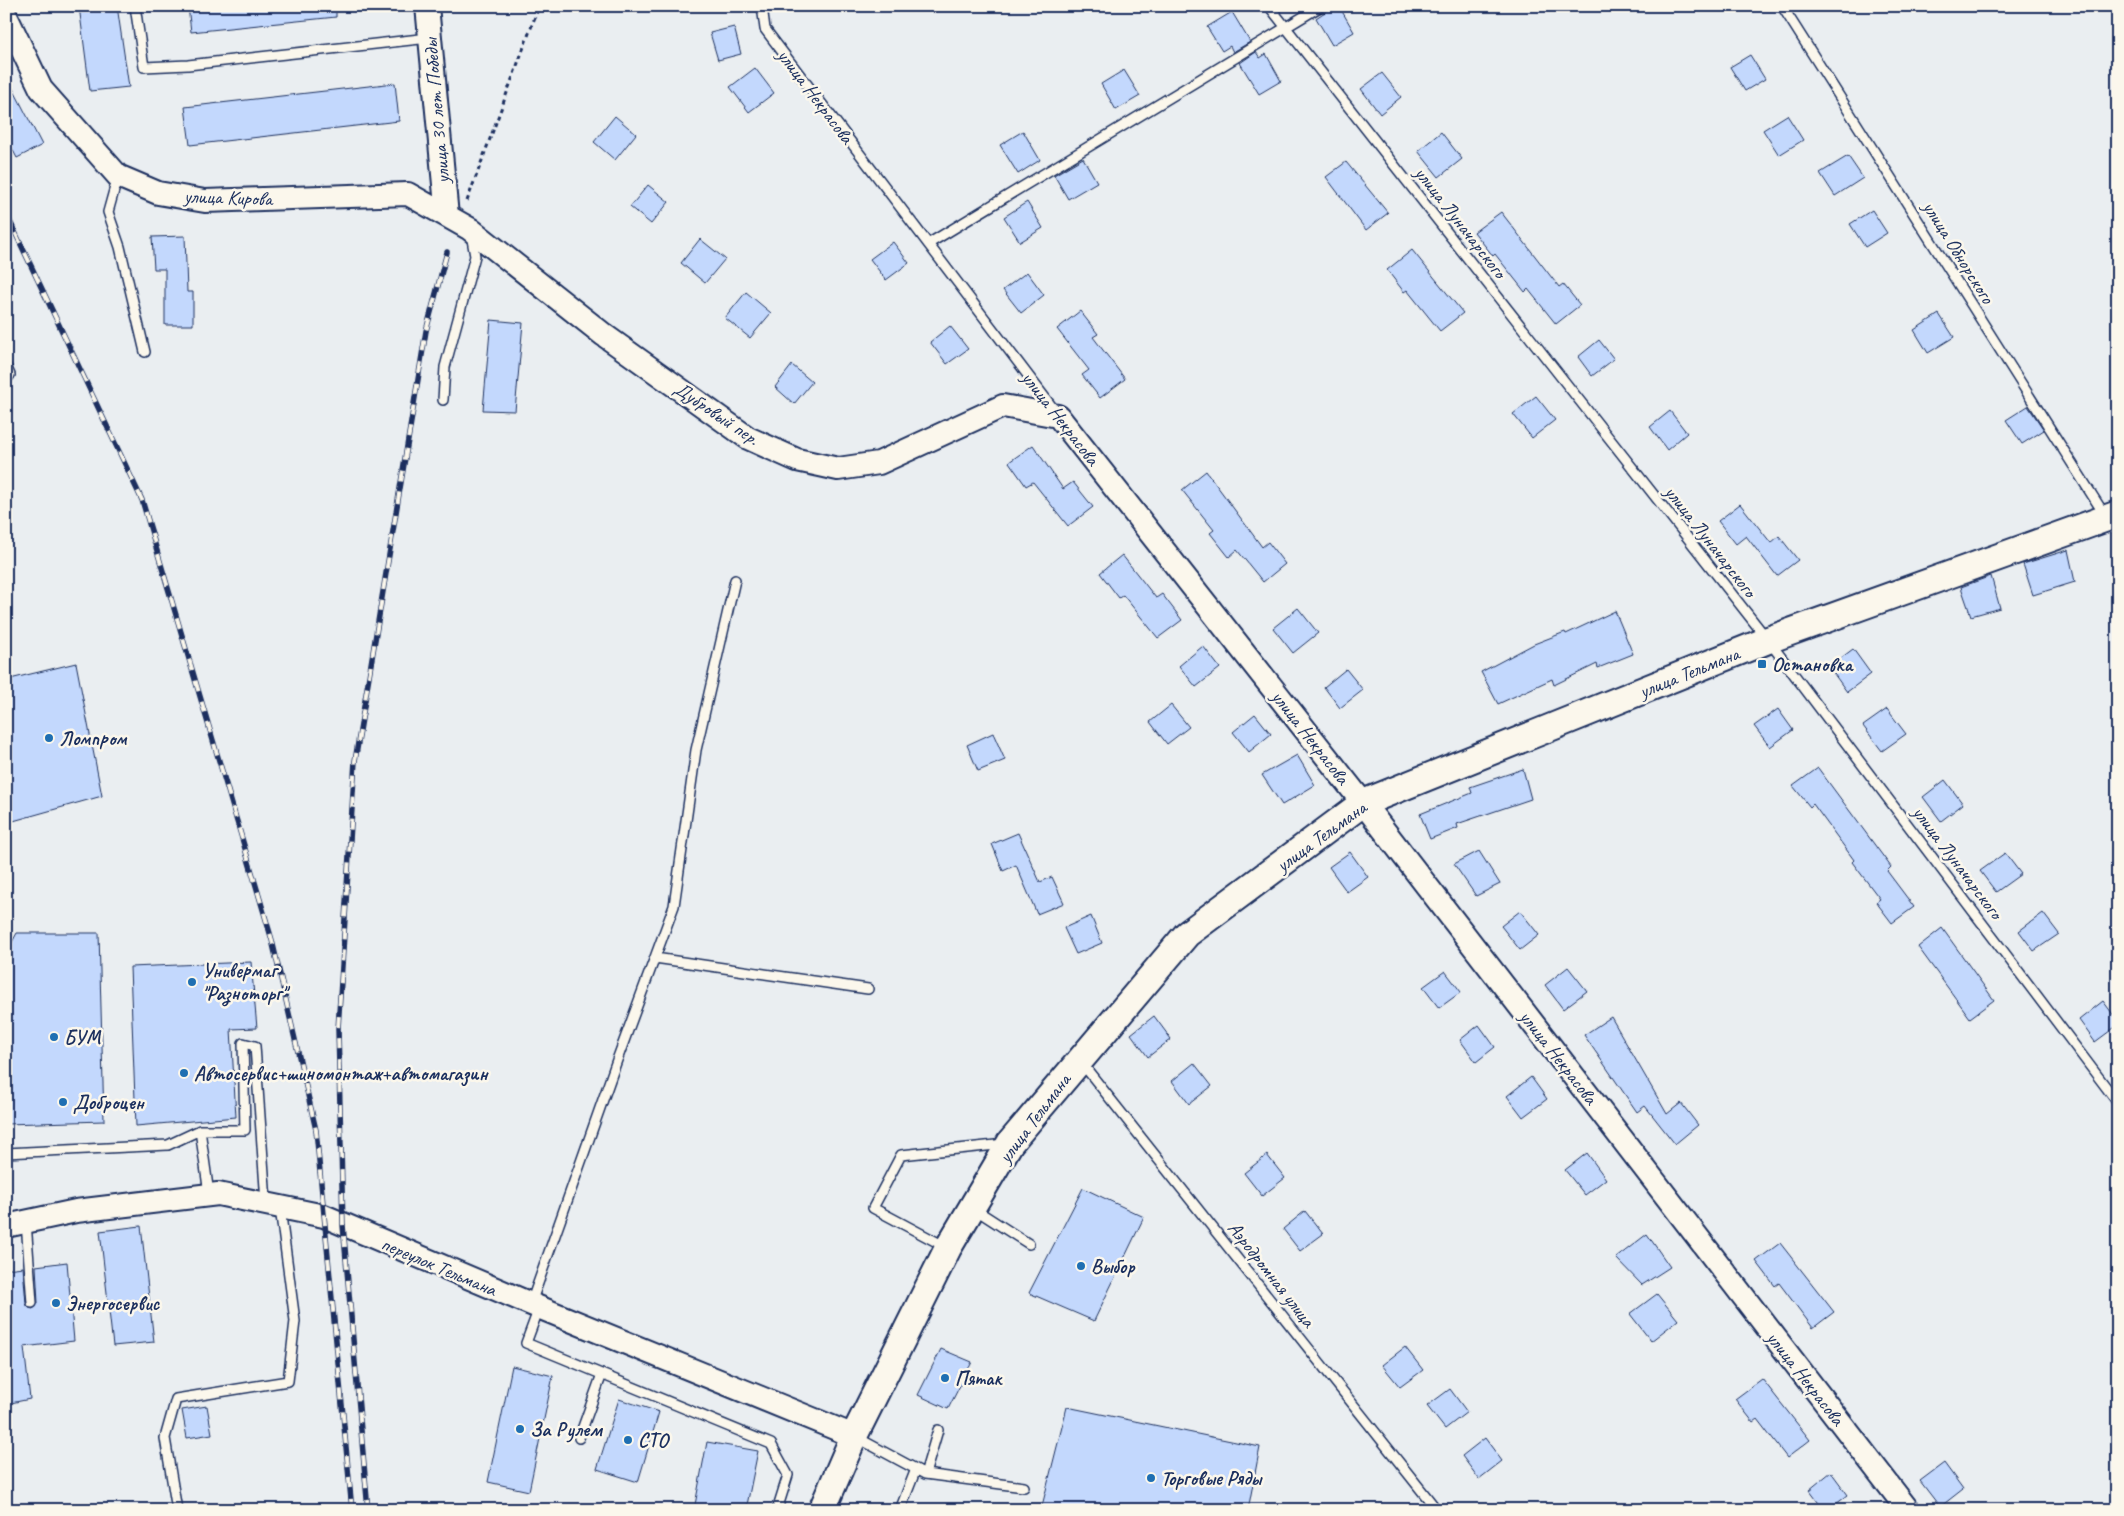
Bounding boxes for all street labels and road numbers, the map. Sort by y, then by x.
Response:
street label: улица 30 лет Победы [418,36,455,186]
street label: улица Некрасова [771,43,860,150]
street label: улица Луначарского [1408,160,1513,285]
street label: улица Кирова [182,183,274,212]
street label: улица Обнорского [1917,195,2001,309]
street label: улица Некрасова [1015,365,1106,471]
street label: Дубровый пер. [669,376,764,451]
street label: улица Луначарского [1658,479,1763,604]
street label: улица Тельмана [1635,640,1745,704]
street label: улица Некрасова [1265,684,1356,790]
street label: улица Тельмана [1270,794,1373,878]
street label: улица Луначарского [1906,800,2009,925]
street label: улица Некрасова [1513,1004,1604,1110]
street label: улица Тельмана [992,1067,1077,1169]
street label: Аэродромная улица [1222,1216,1322,1333]
street label: переулок Тельмана [377,1231,501,1302]
street label: улица Некрасова [1760,1325,1851,1431]

